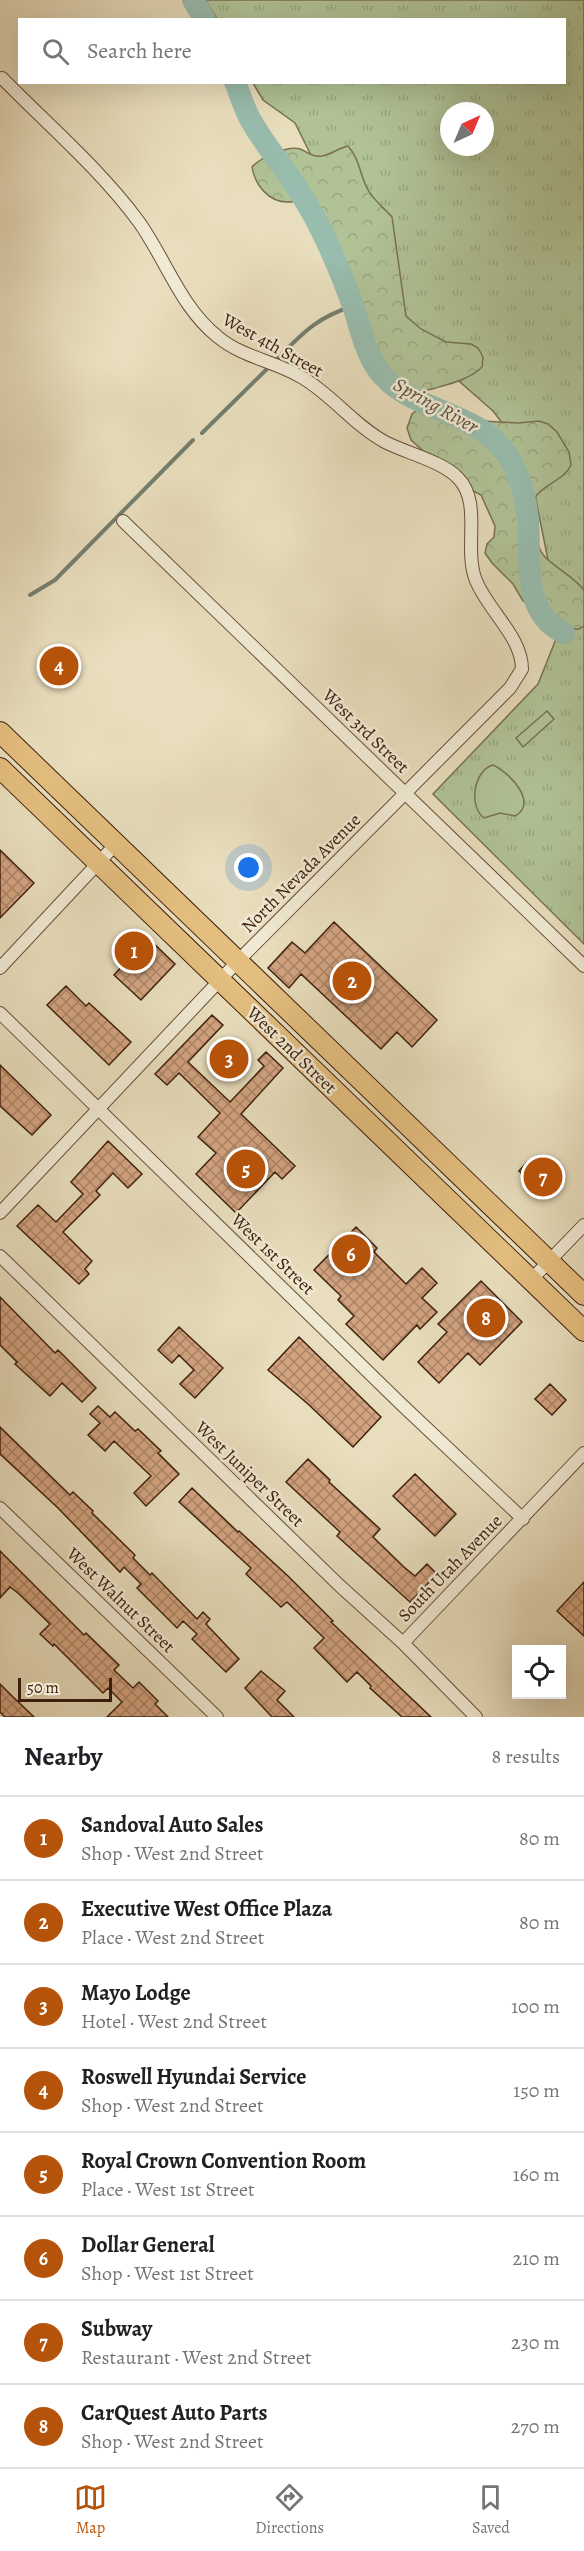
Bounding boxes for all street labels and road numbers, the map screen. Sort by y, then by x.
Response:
street label: West 4th Street [217,307,328,383]
street label: West 3rd Street [317,683,415,779]
street label: North Nevada Avenue [236,808,366,938]
street label: West 2nd Street [241,1000,342,1099]
street label: West 1st Street [225,1207,320,1300]
street label: West Juniper Street [190,1415,310,1532]
street label: South Utah Avenue [393,1509,507,1627]
street label: West Walnut Street [61,1541,180,1658]

